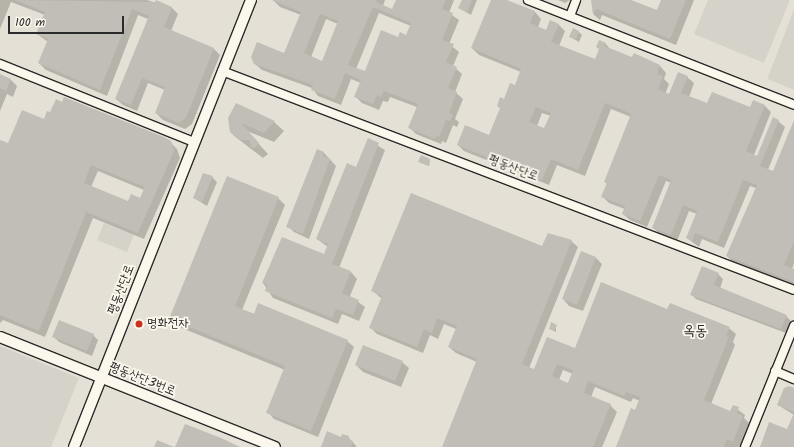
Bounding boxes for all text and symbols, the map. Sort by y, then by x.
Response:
scale bar [10,8,126,34]
text: 100 m [15,13,45,32]
street label: 평동산단로 [486,152,540,186]
street label: 평동산단로 [105,263,139,317]
place label: 명화전자 [147,316,189,332]
marker: 명화전자 [134,319,144,329]
district label: 옥동 [683,323,707,341]
street label: 평동산단3번로 [107,360,177,400]

